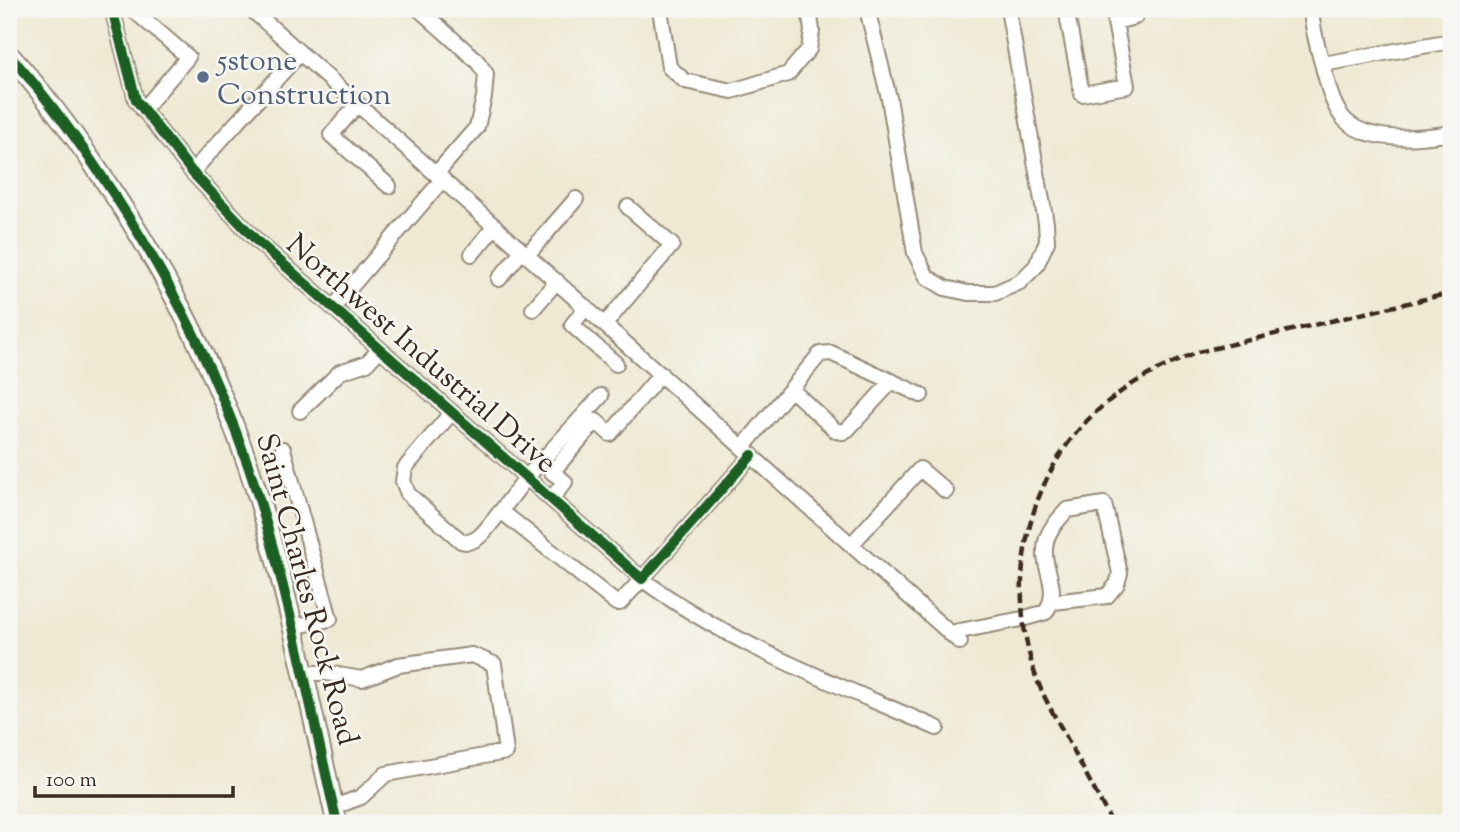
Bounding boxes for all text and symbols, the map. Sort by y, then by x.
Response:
place label: 5stone Construction [215,41,392,118]
marker: 5stone Construction [195,69,211,85]
street label: Northwest Industrial Drive [275,225,565,485]
street label: Saint Charles Rock Road [243,429,368,751]
scale bar [35,755,233,799]
text: 100 m [46,766,97,796]

